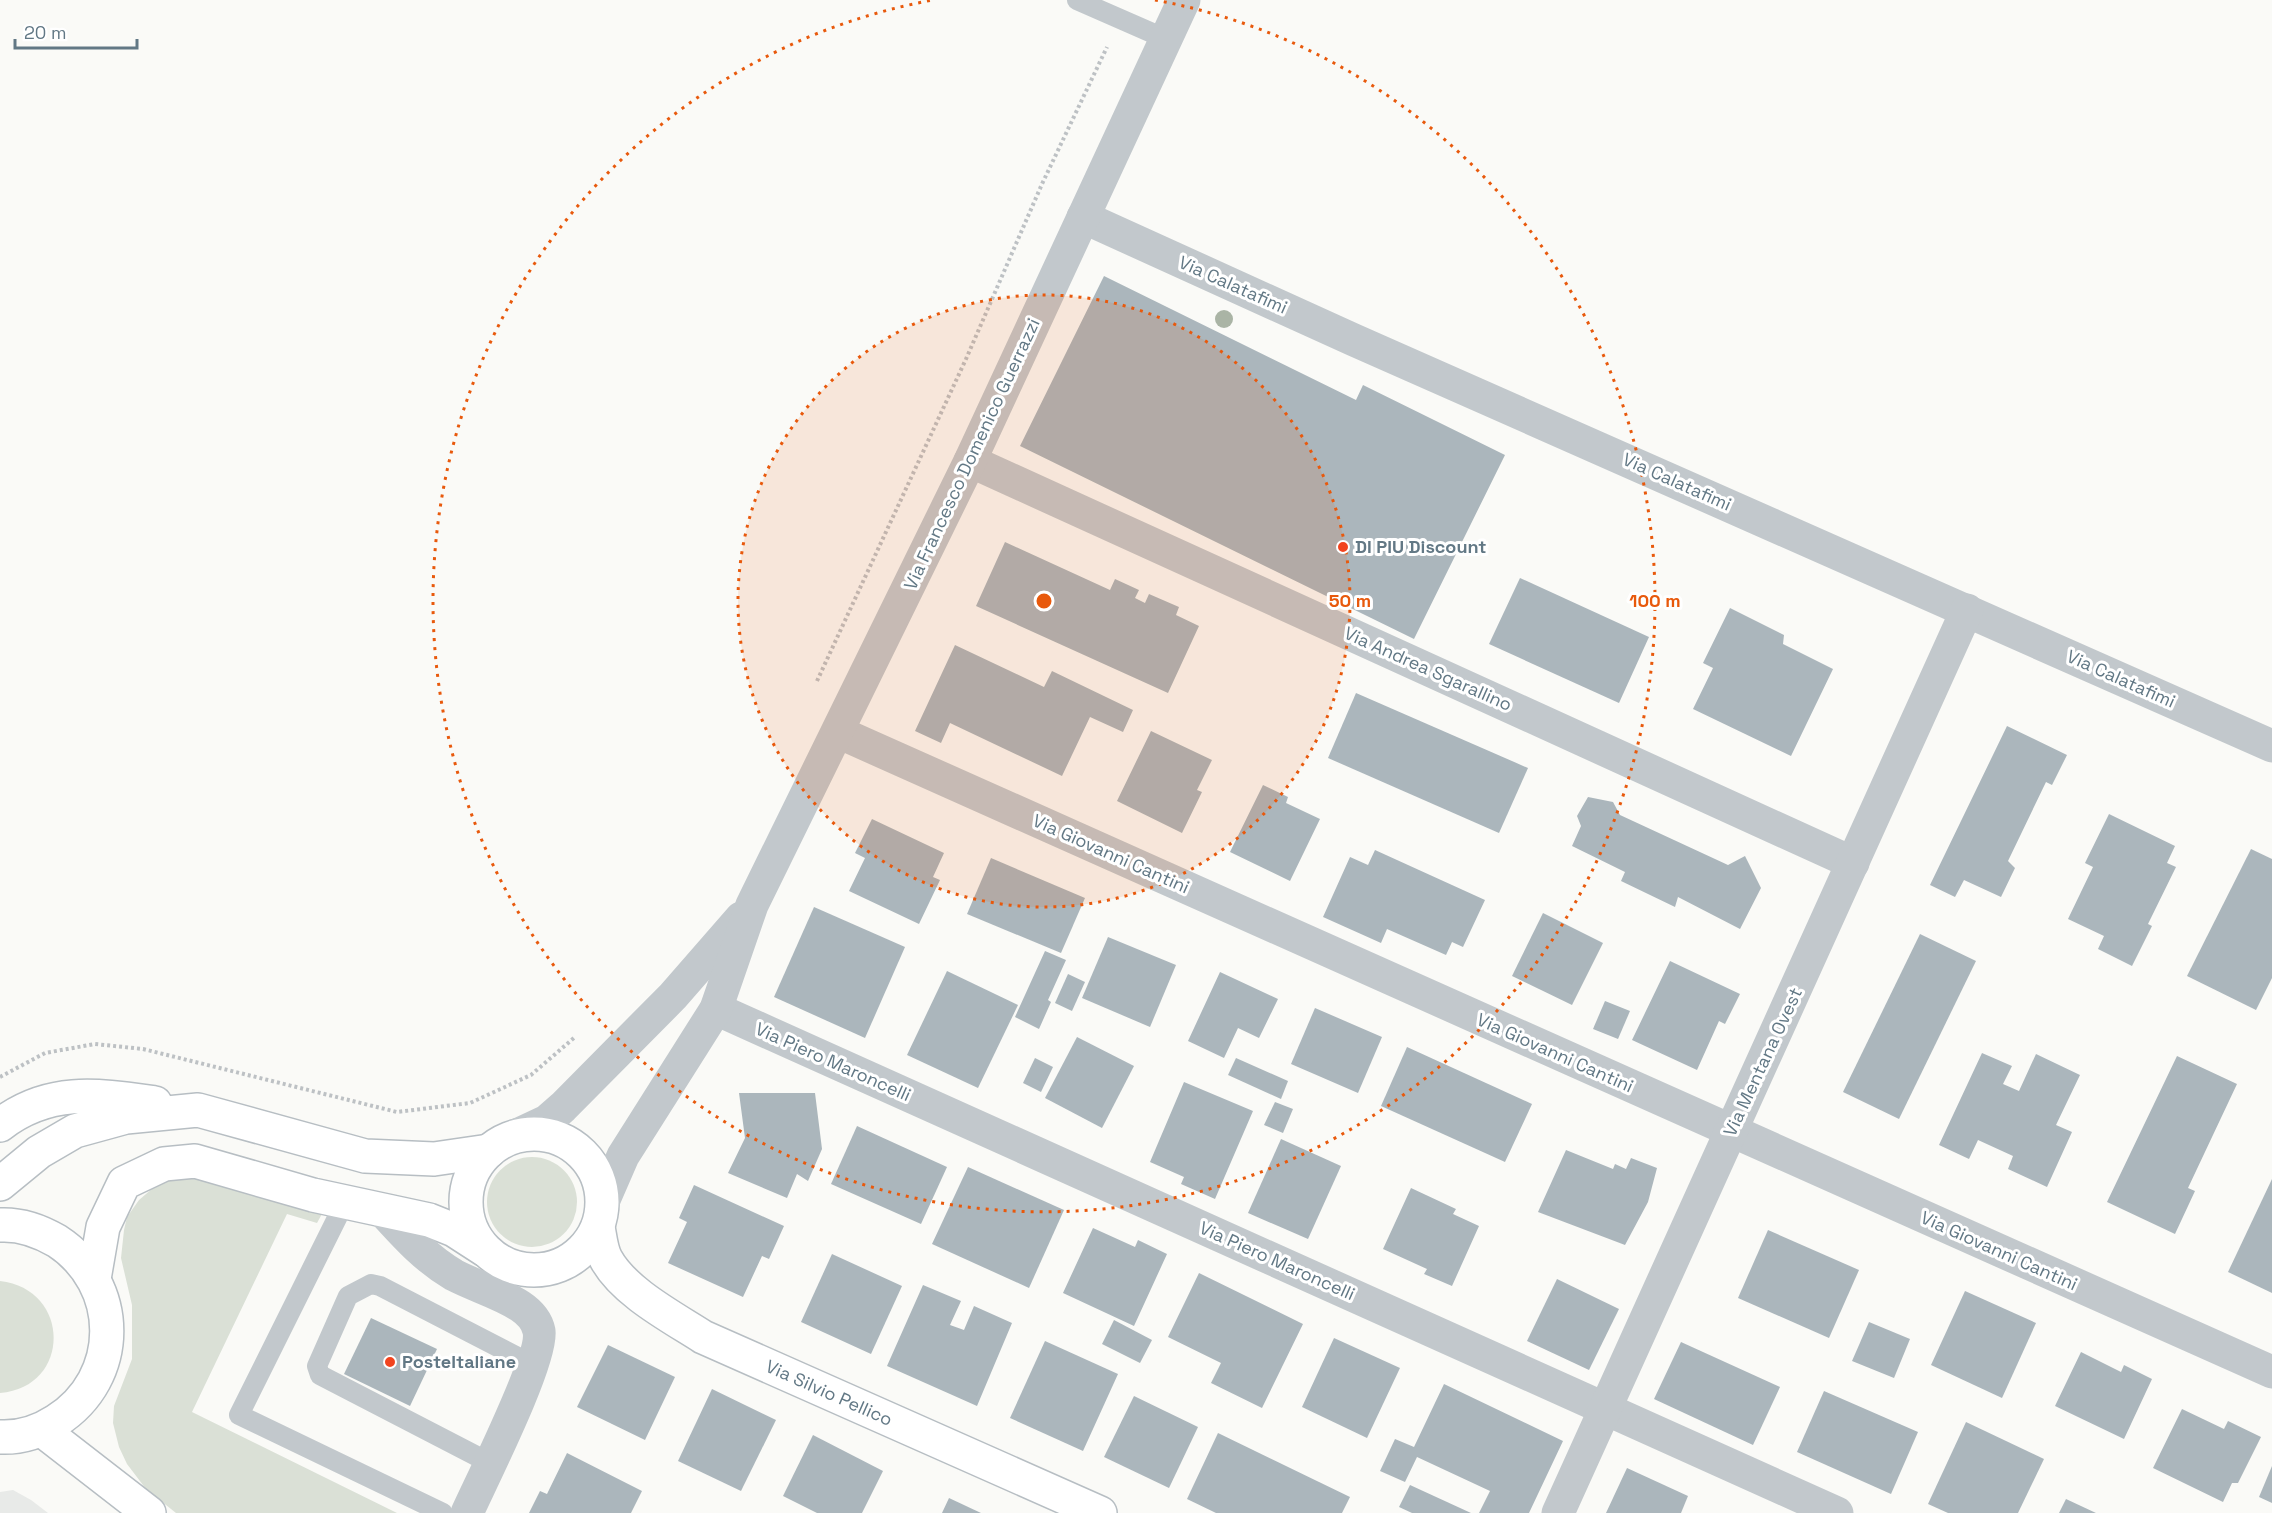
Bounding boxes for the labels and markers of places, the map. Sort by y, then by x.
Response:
place label: DI PIU Discount [1355,535,1487,558]
marker: DI PIU Discount [1336,540,1350,554]
centre of rings [1034,591,1054,611]
place label: PosteItaliane [402,1350,516,1373]
marker: PosteItaliane [383,1355,397,1369]

